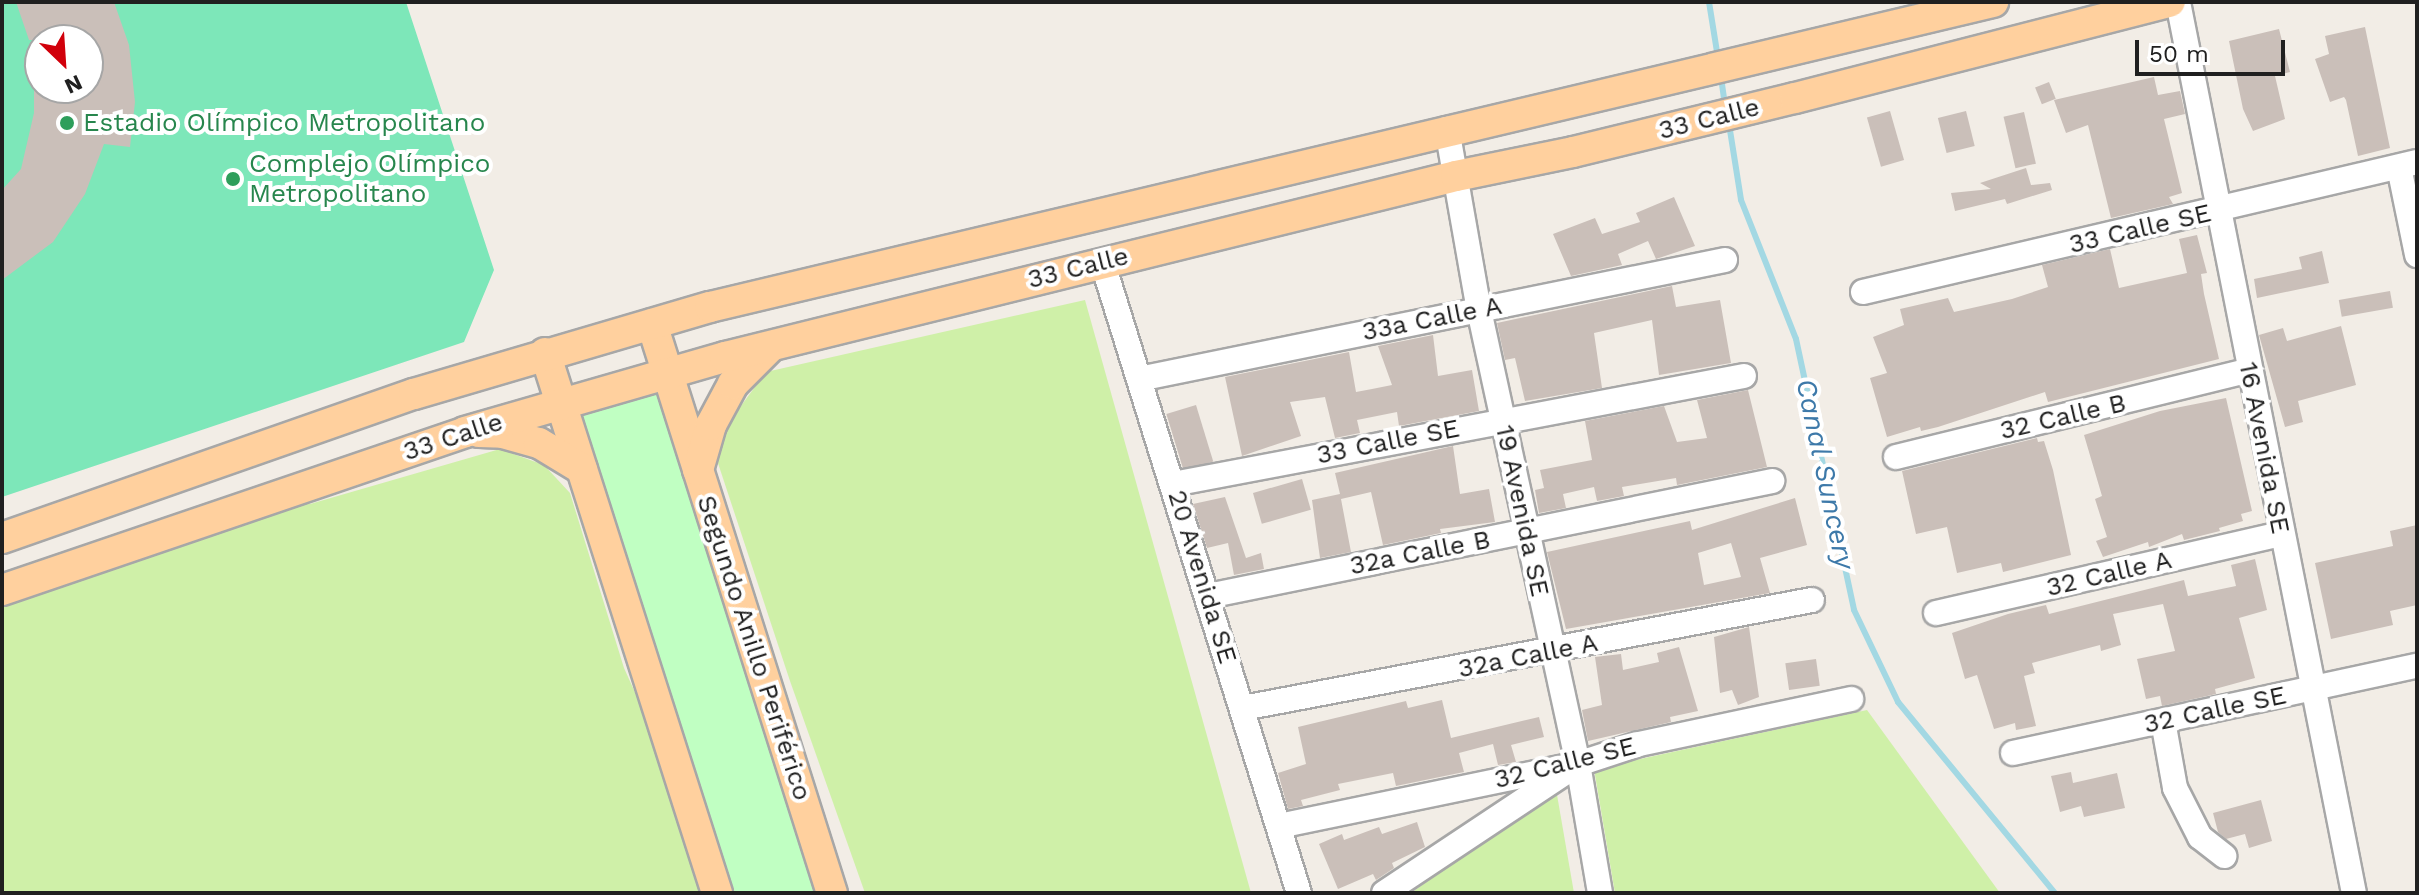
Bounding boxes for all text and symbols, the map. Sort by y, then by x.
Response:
north arrow [24,24,104,104]
scale bar [2139,24,2289,74]
text: 50 m [2149,40,2209,68]
text: N [61,70,86,99]
street label: 33 Calle [1655,91,1763,147]
place label: Estadio Olímpico Metropolitano [83,107,485,139]
marker: Estadio Olímpico Metropolitano [58,114,76,132]
place label: Complejo Olímpico Metropolitano [249,148,490,210]
marker: Complejo Olímpico Metropolitano [224,170,242,188]
street label: 33 Calle SE [2066,198,2214,260]
street label: 33 Calle [1024,240,1132,296]
street label: 33a Calle A [1359,290,1505,348]
street label: 16 Avenida SE [2232,359,2296,537]
water label: Canal Suncery [1788,375,1862,573]
street label: 32 Calle B [1997,387,2129,447]
street label: 33 Calle [399,406,507,468]
street label: 33 Calle SE [1314,413,1462,471]
street label: 19 Avenida SE [1488,422,1556,600]
street label: 20 Avenida SE [1161,486,1243,668]
street label: Segundo Anillo Periférico [690,491,818,805]
street label: 32a Calle B [1347,524,1493,582]
street label: 32 Calle A [2043,544,2175,604]
street label: 32a Calle A [1455,627,1601,685]
street label: 32 Calle SE [2141,680,2289,740]
street label: 32 Calle SE [1491,730,1639,796]

